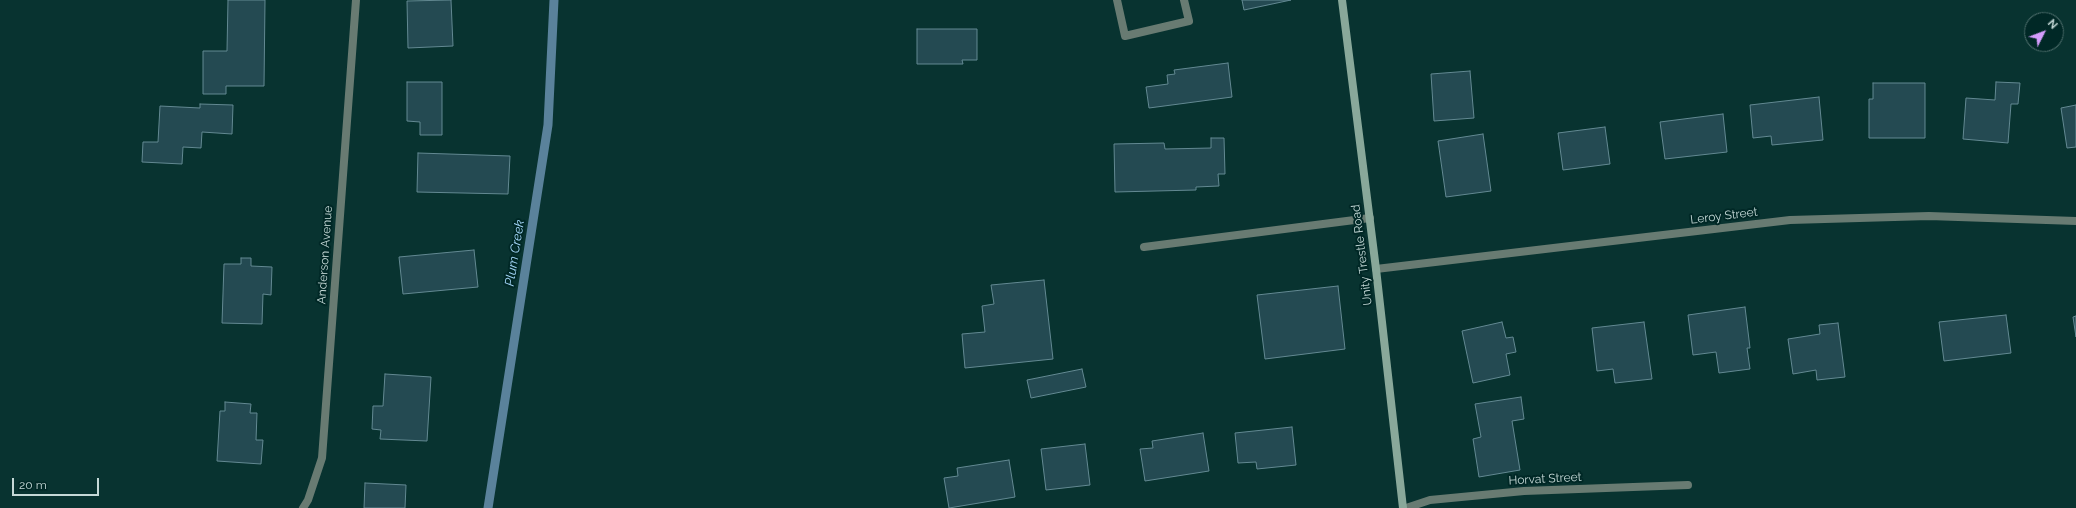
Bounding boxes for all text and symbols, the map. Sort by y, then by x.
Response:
north arrow [2024,12,2064,52]
text: N [2045,17,2060,32]
street label: Unity Trestle Road [1349,204,1375,306]
street label: Anderson Avenue [314,205,336,305]
street label: Leroy Street [1690,205,1758,227]
water label: Plum Creek [502,219,528,287]
scale bar [14,470,101,496]
street label: Horvat Street [1508,470,1582,488]
text: 20 m [19,478,47,492]

